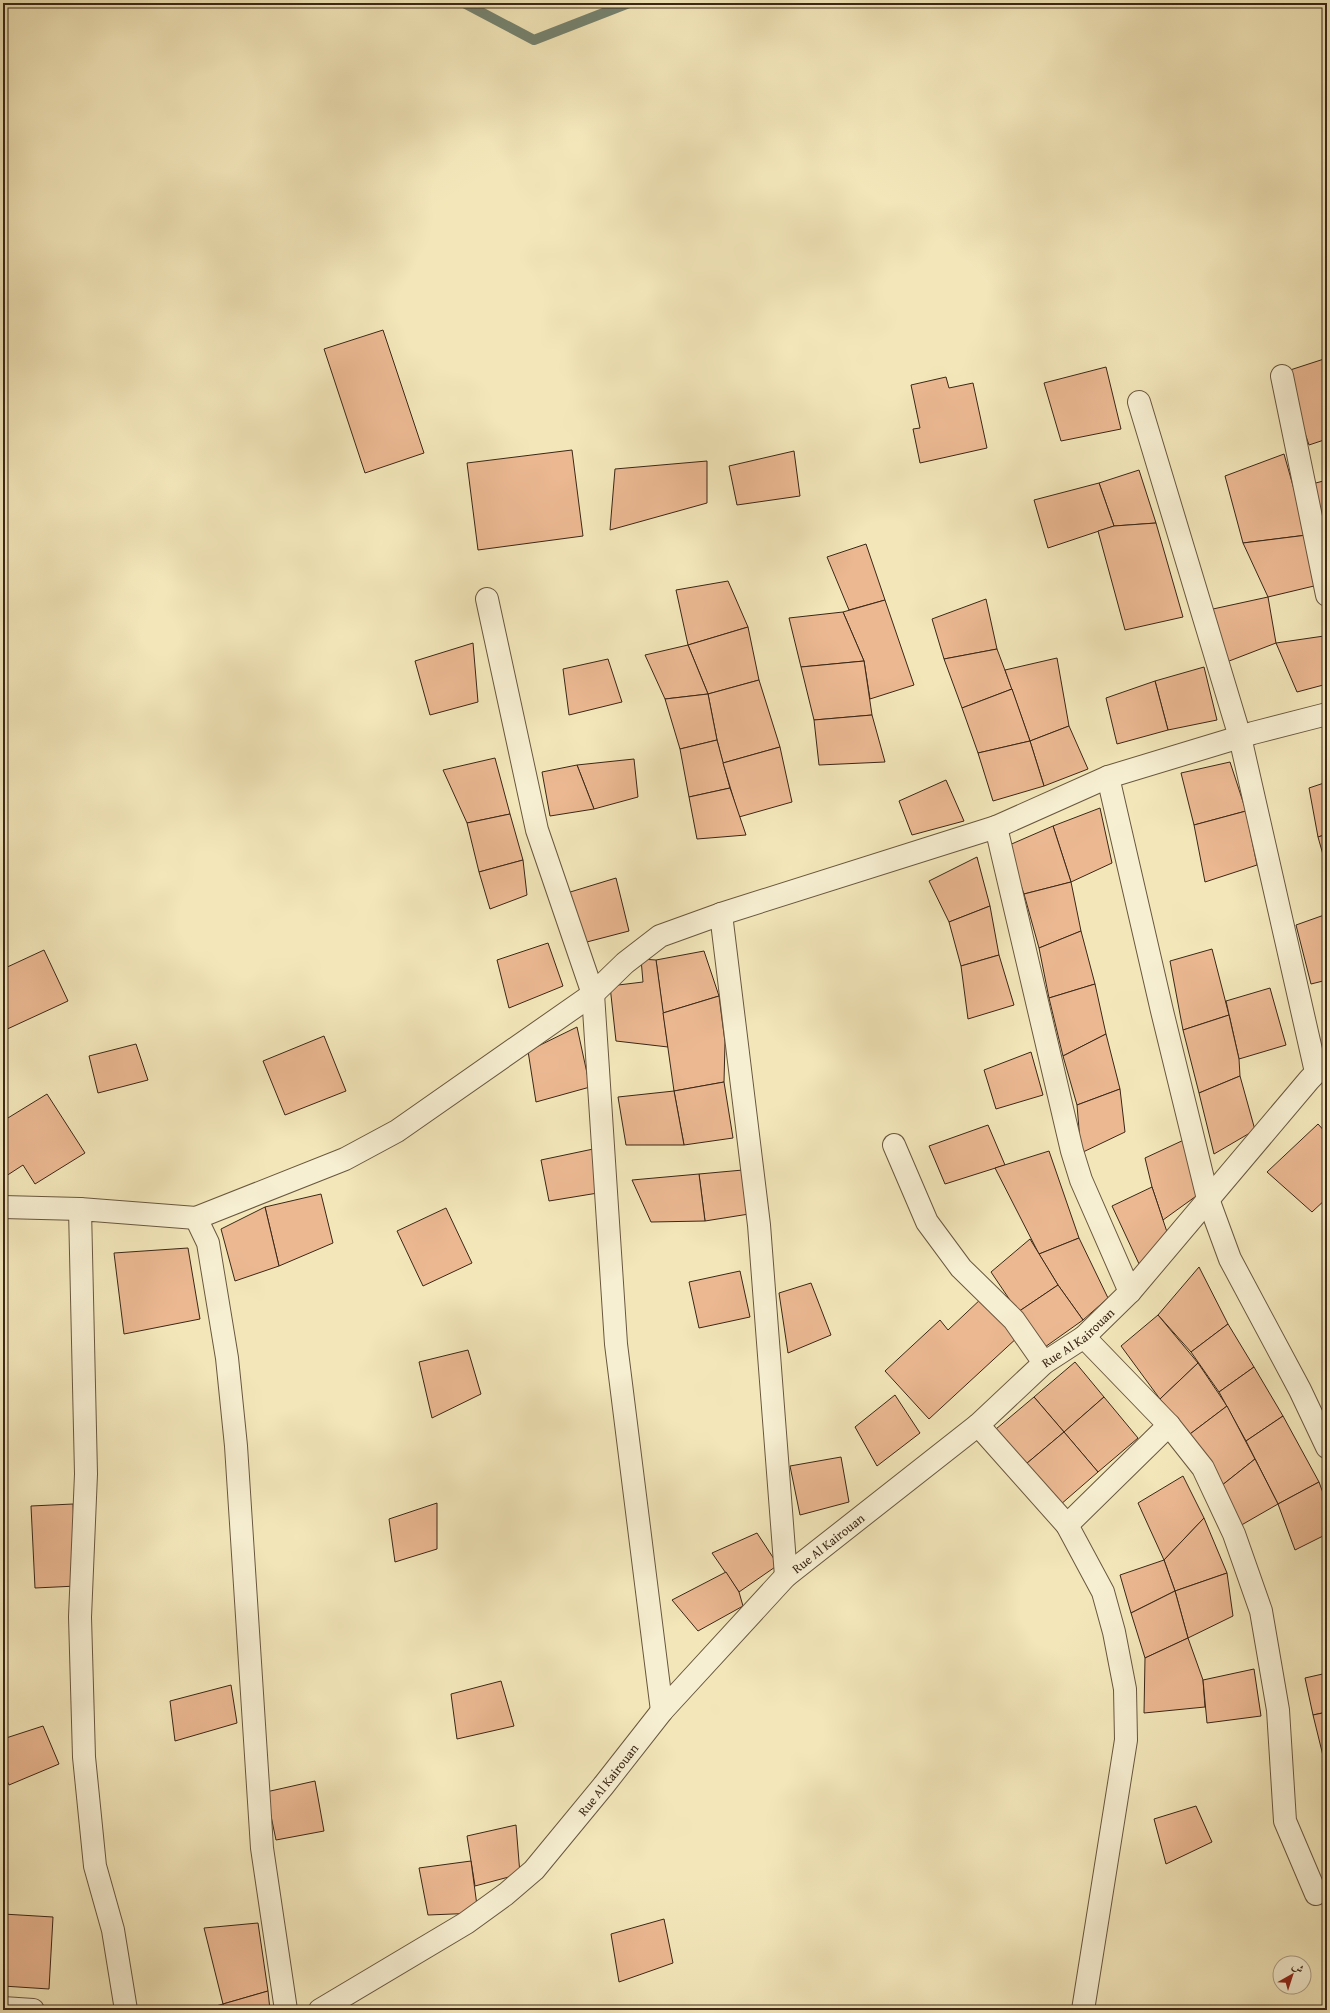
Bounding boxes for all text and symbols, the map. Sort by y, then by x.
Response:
street label: Rue Al Kairouan [1038,1303,1119,1372]
street label: Rue Al Kairouan [788,1508,869,1578]
street label: Rue Al Kairouan [573,1739,643,1820]
north arrow [1272,1955,1312,1995]
text: ش [1289,1958,1308,1977]

